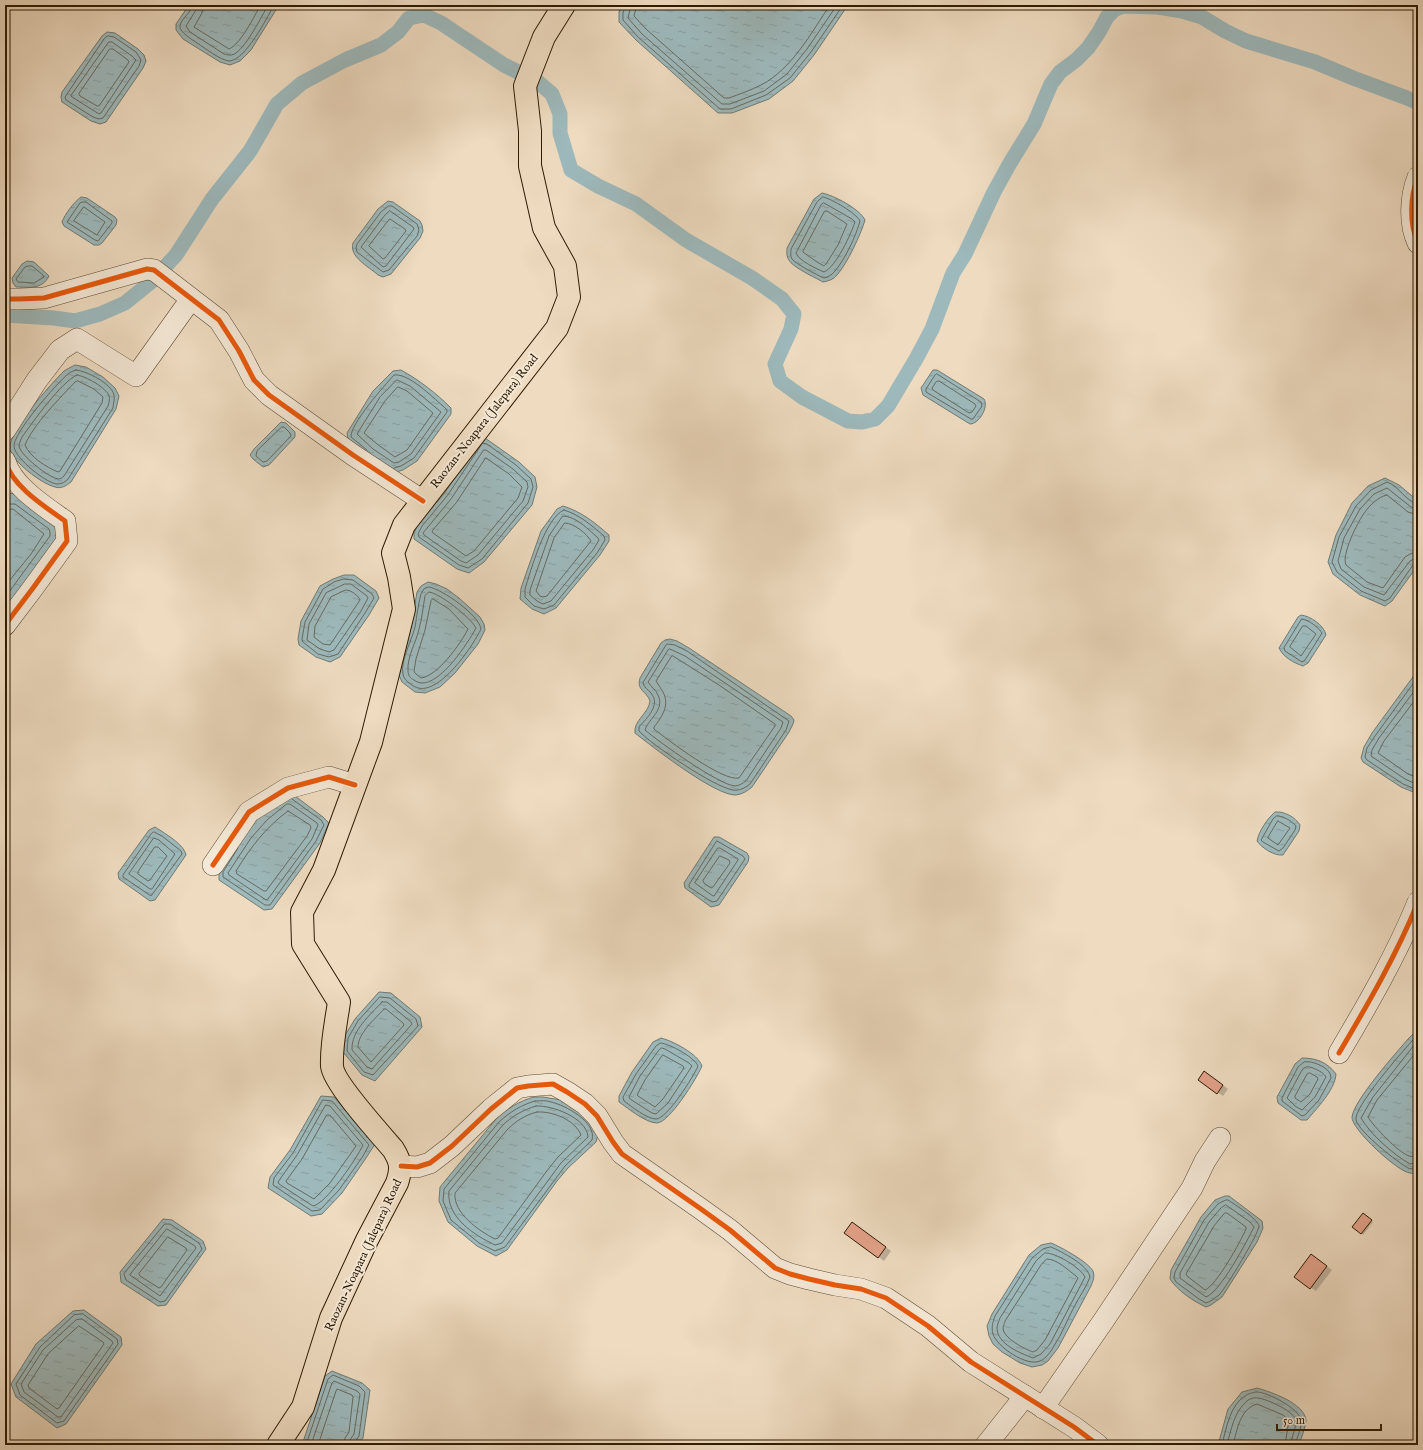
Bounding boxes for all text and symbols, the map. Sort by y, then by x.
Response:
street label: Raozan-Noapara (Jalepara) Road [427,351,543,492]
street label: Raozan-Noapara (Jalepara) Road [322,1176,407,1334]
scale bar [1277,1406,1381,1432]
text: 50 m [1283,1413,1305,1428]

